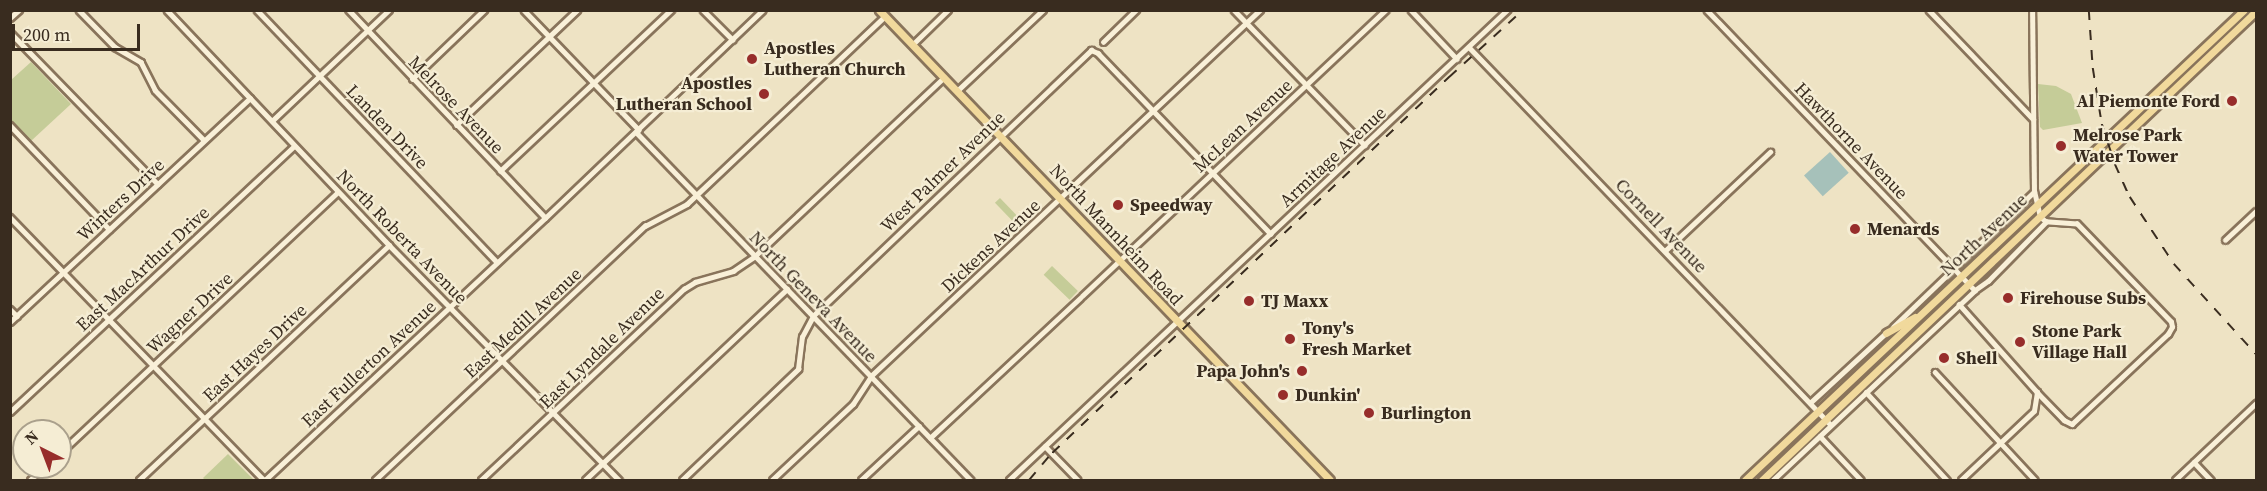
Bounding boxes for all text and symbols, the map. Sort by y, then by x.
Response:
scale bar [15,12,142,50]
text: 200 m [23,22,70,47]
place label: Apostles Lutheran Church [764,38,906,80]
street label: Melrose Avenue [404,52,508,158]
marker: Apostles Lutheran Church [745,52,759,66]
place label: Apostles Lutheran School [616,73,752,116]
street label: McLean Avenue [1189,75,1297,177]
street label: Hawthorne Avenue [1790,78,1912,204]
street label: Landen Drive [342,80,432,174]
marker: Apostles Lutheran School [757,87,771,101]
place label: Al Piemonte Ford [2077,90,2220,112]
marker: Al Piemonte Ford [2225,94,2239,108]
street label: Armitage Avenue [1275,102,1391,212]
street label: West Palmer Avenue [876,107,1010,237]
place label: Melrose Park Water Tower [2073,125,2182,168]
marker: Melrose Park Water Tower [2054,139,2068,153]
street label: Winters Drive [73,154,169,246]
street label: North Mannheim Road [1045,160,1187,310]
street label: North Roberta Avenue [332,165,472,309]
street label: Cornell Avenue [1611,174,1711,278]
street label: North Avenue [1936,189,2032,281]
place label: Speedway [1130,194,1213,216]
street label: Dickens Avenue [937,195,1045,297]
marker: Speedway [1111,198,1125,212]
street label: East MacArthur Drive [72,202,214,336]
place label: Menards [1867,218,1939,240]
marker: Menards [1848,222,1862,236]
street label: North Geneva Avenue [745,227,881,367]
street label: East Medill Avenue [460,263,586,383]
street label: Wagner Drive [143,268,237,358]
street label: East Lyndale Avenue [535,283,669,413]
place label: Firehouse Subs [2020,287,2146,309]
place label: TJ Maxx [1261,290,1328,312]
marker: Firehouse Subs [2001,291,2015,305]
marker: TJ Maxx [1242,294,1256,308]
street label: East Fullerton Avenue [297,296,441,432]
street label: East Hayes Drive [199,299,311,407]
place label: Tony's Fresh Market [1302,318,1412,360]
place label: Stone Park Village Hall [2032,321,2127,364]
marker: Tony's Fresh Market [1283,332,1297,346]
marker: Stone Park Village Hall [2013,335,2027,349]
place label: Shell [1956,347,1997,369]
marker: Shell [1937,351,1951,365]
place label: Papa John's [1196,360,1290,382]
marker: Papa John's [1295,364,1309,378]
place label: Dunkin' [1295,384,1360,406]
marker: Dunkin' [1276,388,1290,402]
place label: Burlington [1381,402,1471,424]
marker: Burlington [1362,406,1376,420]
north arrow [12,419,72,479]
text: N [20,425,43,449]

